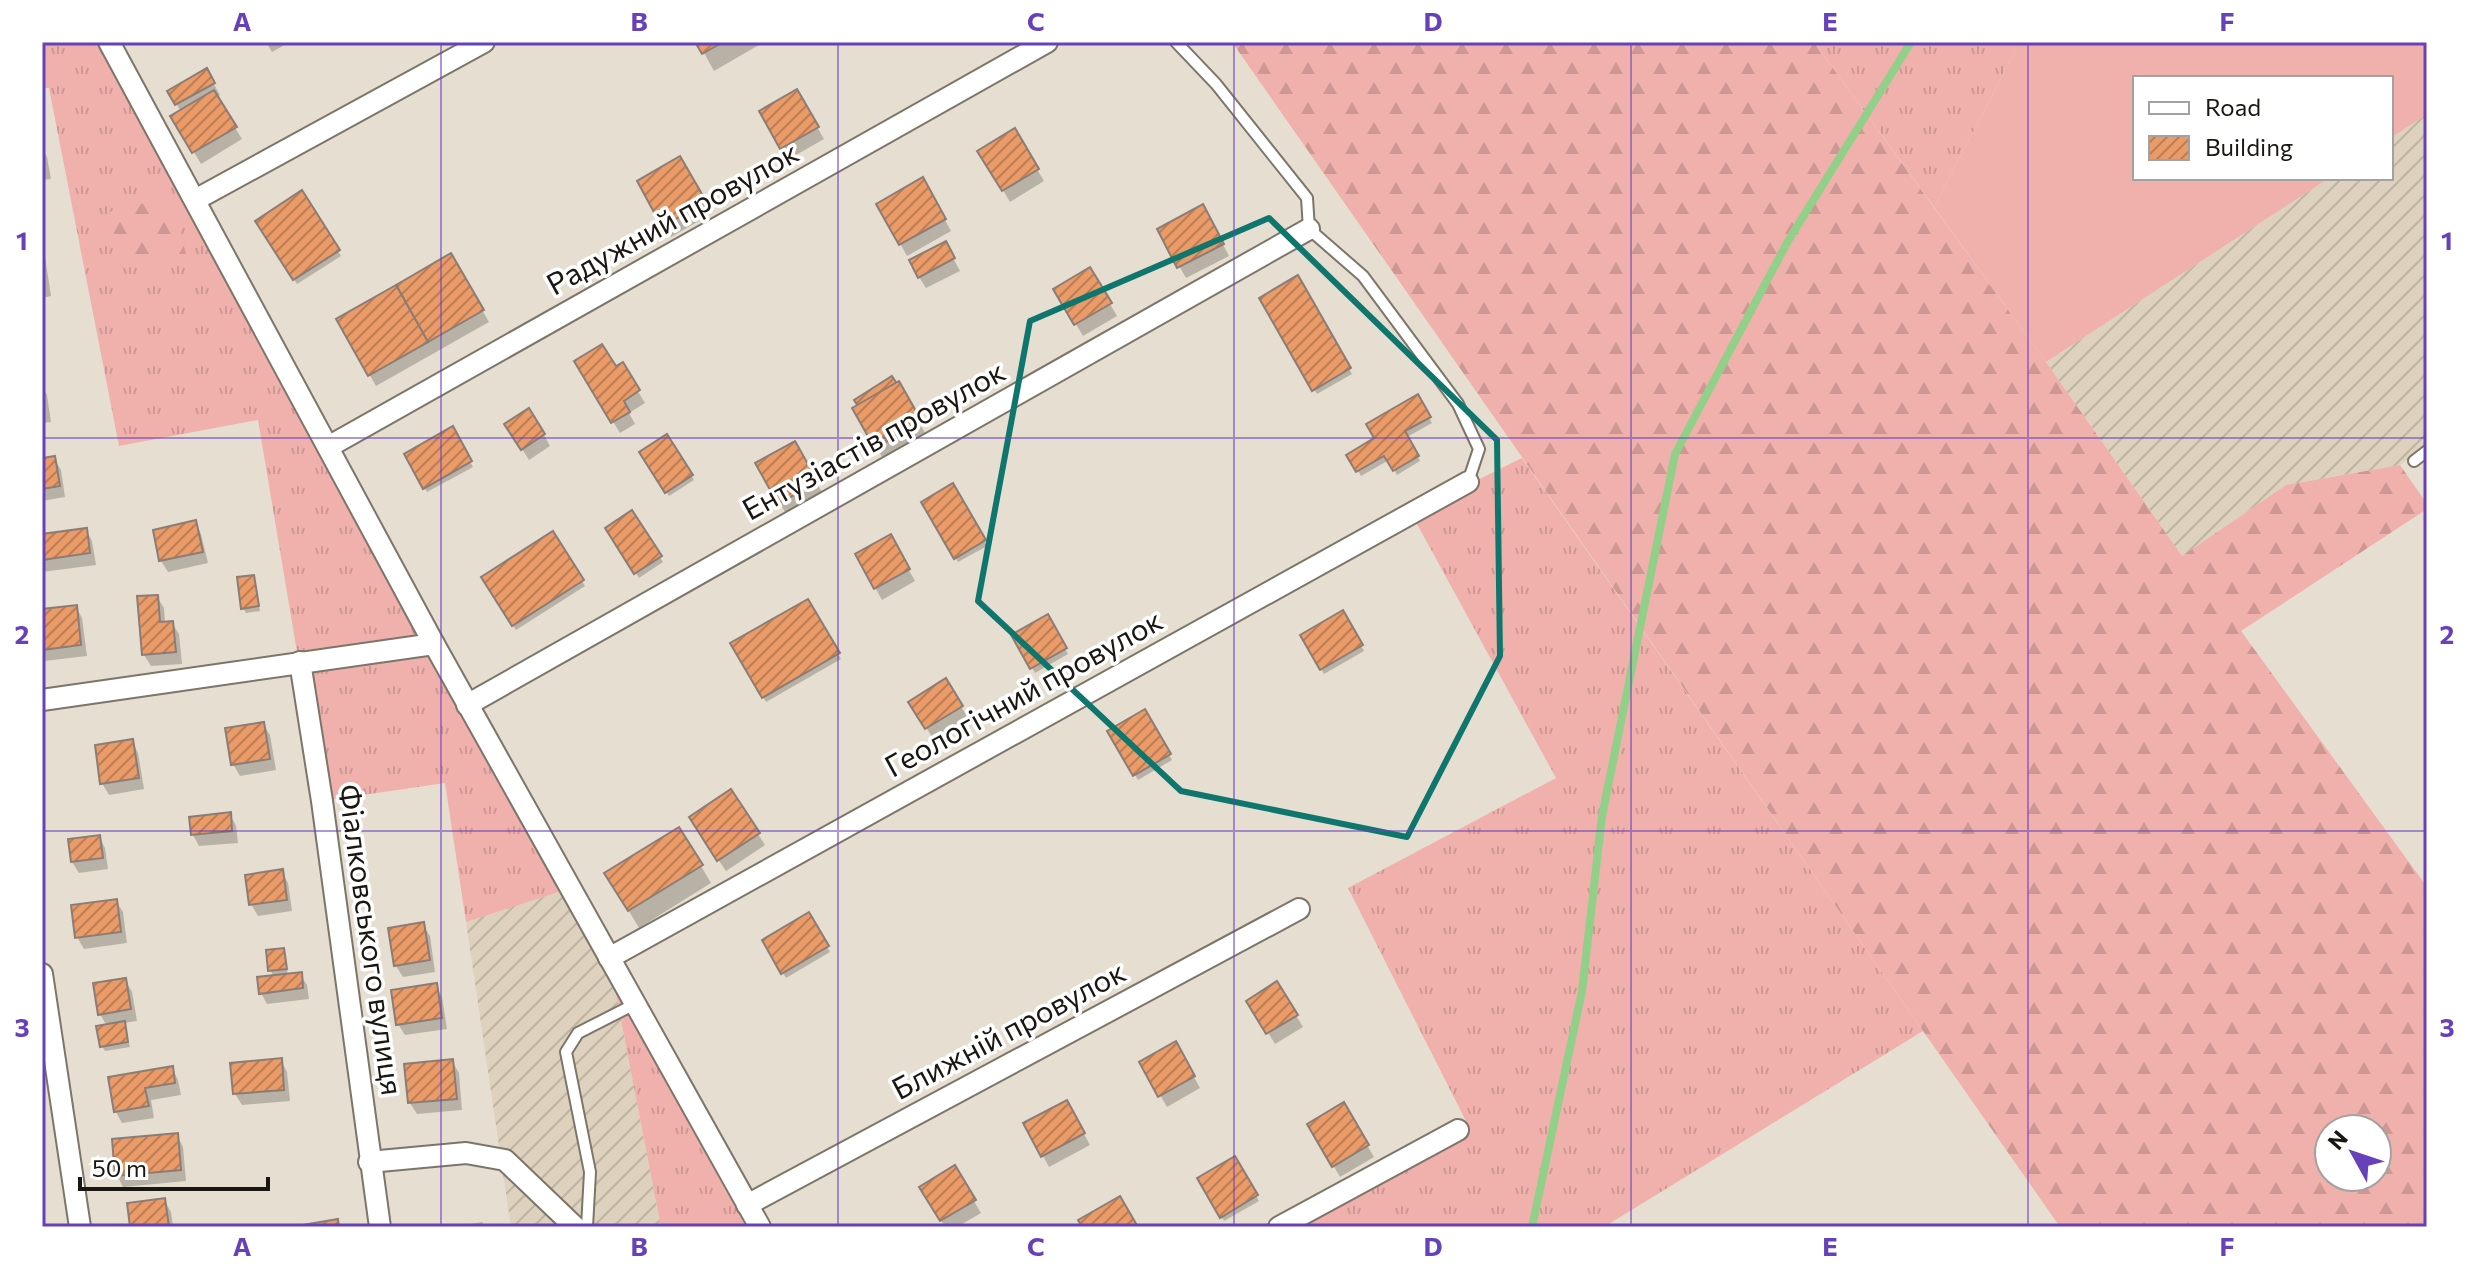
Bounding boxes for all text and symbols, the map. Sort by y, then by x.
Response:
text: A [233,5,252,36]
text: B [630,5,648,36]
text: C [1027,5,1045,36]
text: D [1423,5,1443,36]
text: E [1822,5,1838,36]
text: F [2219,5,2235,36]
legend [2133,76,2393,180]
text: Road [2205,92,2261,121]
street label: Радужний провулок [539,132,804,301]
text: Building [2205,132,2293,161]
text: 1 [16,224,28,255]
text: 1 [2441,224,2453,255]
street label: Ентузіастів провулок [735,351,1011,526]
street label: Геологічний провулок [878,600,1168,784]
text: 2 [15,618,29,649]
text: 2 [2440,618,2454,649]
street label: Фіалковського вулиця [332,782,413,1098]
street label: Ближній провулок [885,952,1131,1106]
text: 3 [14,1011,30,1042]
text: 3 [2439,1011,2455,1042]
north arrow [2313,1113,2393,1193]
text: N [2322,1125,2353,1155]
scale bar [80,1141,268,1191]
text: 50 m [92,1153,147,1182]
text: A [233,1230,252,1261]
text: B [630,1230,648,1261]
text: C [1027,1230,1045,1261]
text: D [1423,1230,1443,1261]
text: E [1822,1230,1838,1261]
text: F [2219,1230,2235,1261]

